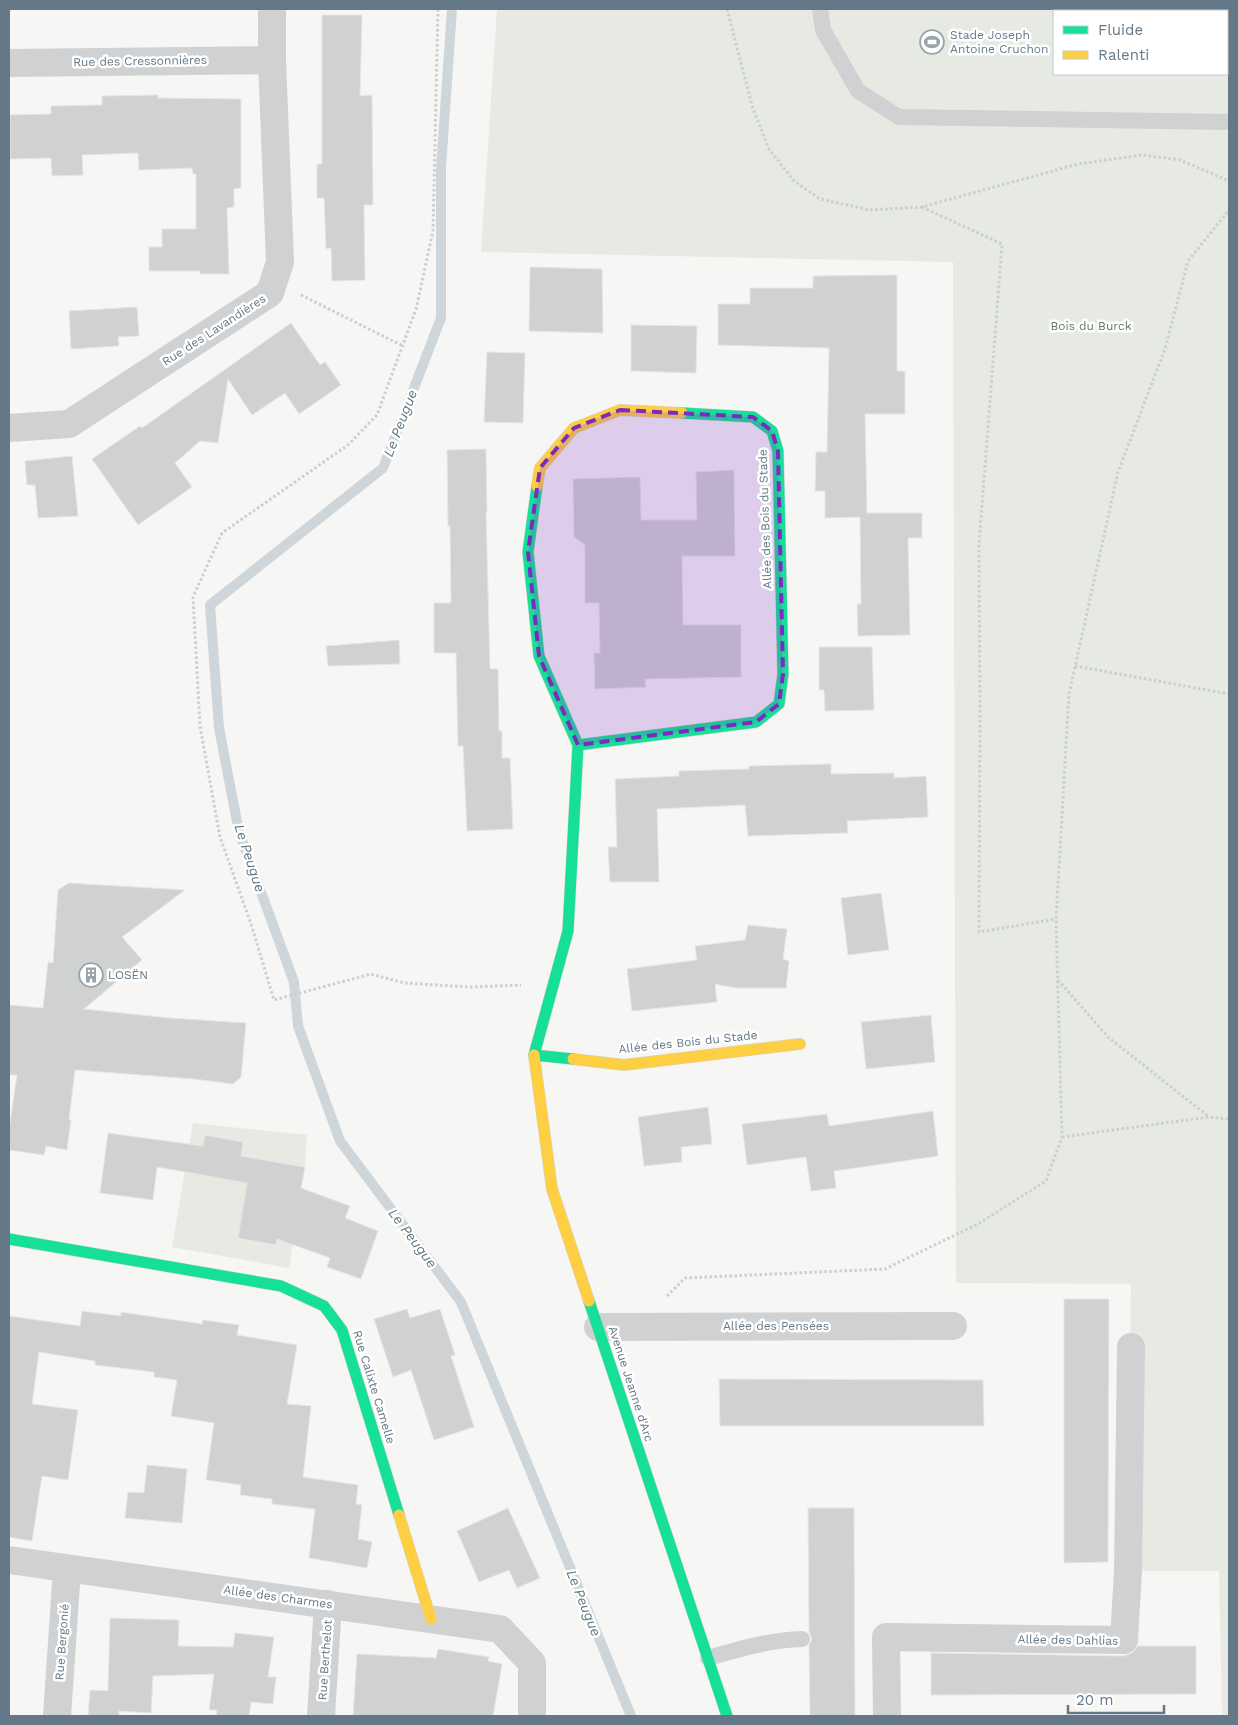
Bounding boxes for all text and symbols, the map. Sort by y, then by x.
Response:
legend [1053,10,1228,75]
text: Fluide [1098,21,1143,39]
place label: Stade Joseph Antoine Cruchon [950,28,1048,56]
sports icon: Stade Joseph Antoine Cruchon [919,29,945,55]
text: Ralenti [1098,46,1149,64]
street label: Rue des Cressonnières [73,53,207,69]
street label: Rue des Lavandières [160,291,268,369]
park label: Bois du Burck [1050,319,1132,333]
water label: Le Peugue [380,387,420,459]
street label: Allée des Bois du Stade [756,449,774,589]
water label: Le Peugue [232,822,268,894]
building icon: LOSËN [78,962,104,988]
place label: LOSËN [108,968,148,982]
street label: Allée des Bois du Stade [618,1028,758,1056]
water label: Le Peugue [385,1205,441,1271]
street label: Allée des Pensées [723,1319,829,1333]
street label: Avenue Jeanne d'Arc [606,1324,656,1444]
street label: Rue Calixte Camelle [350,1328,398,1446]
water label: Le Peugue [563,1567,605,1639]
street label: Allée des Charmes [223,1582,333,1612]
street label: Rue Bergonié [52,1603,72,1681]
street label: Rue Berthelot [315,1619,335,1701]
street label: Allée des Dahlias [1017,1632,1119,1648]
scale bar [1068,1682,1164,1714]
text: 20 m [1076,1691,1114,1709]

